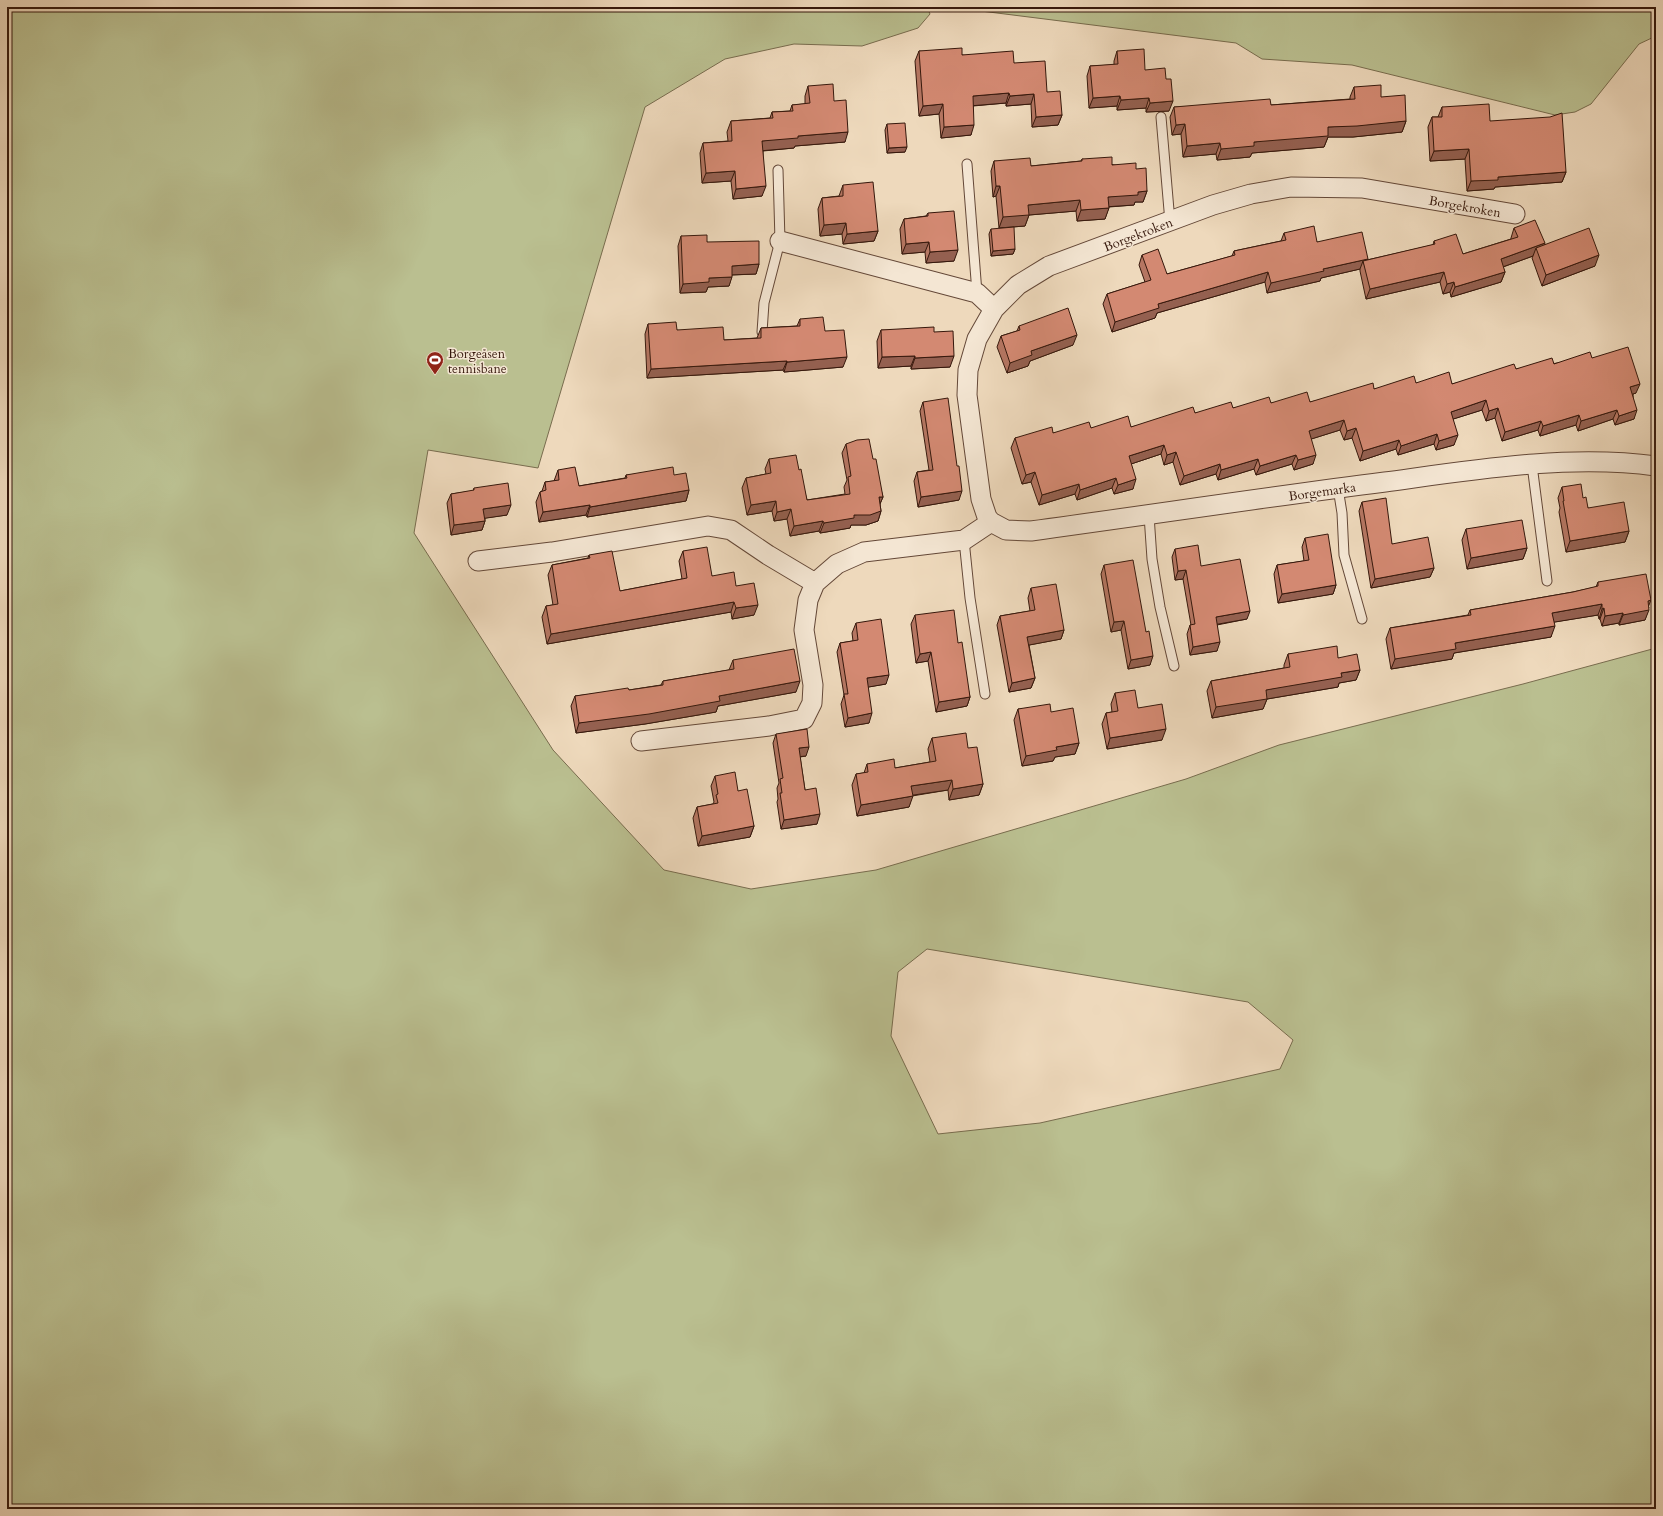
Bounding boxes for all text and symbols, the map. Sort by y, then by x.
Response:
street label: Borgekroken [1427,192,1503,222]
street label: Borgekroken [1101,213,1176,256]
place label: Borgeåsen tennisbane [448,345,507,378]
sports icon: Borgeåsen tennisbane [425,350,445,375]
street label: Borgemarka [1287,478,1357,506]

